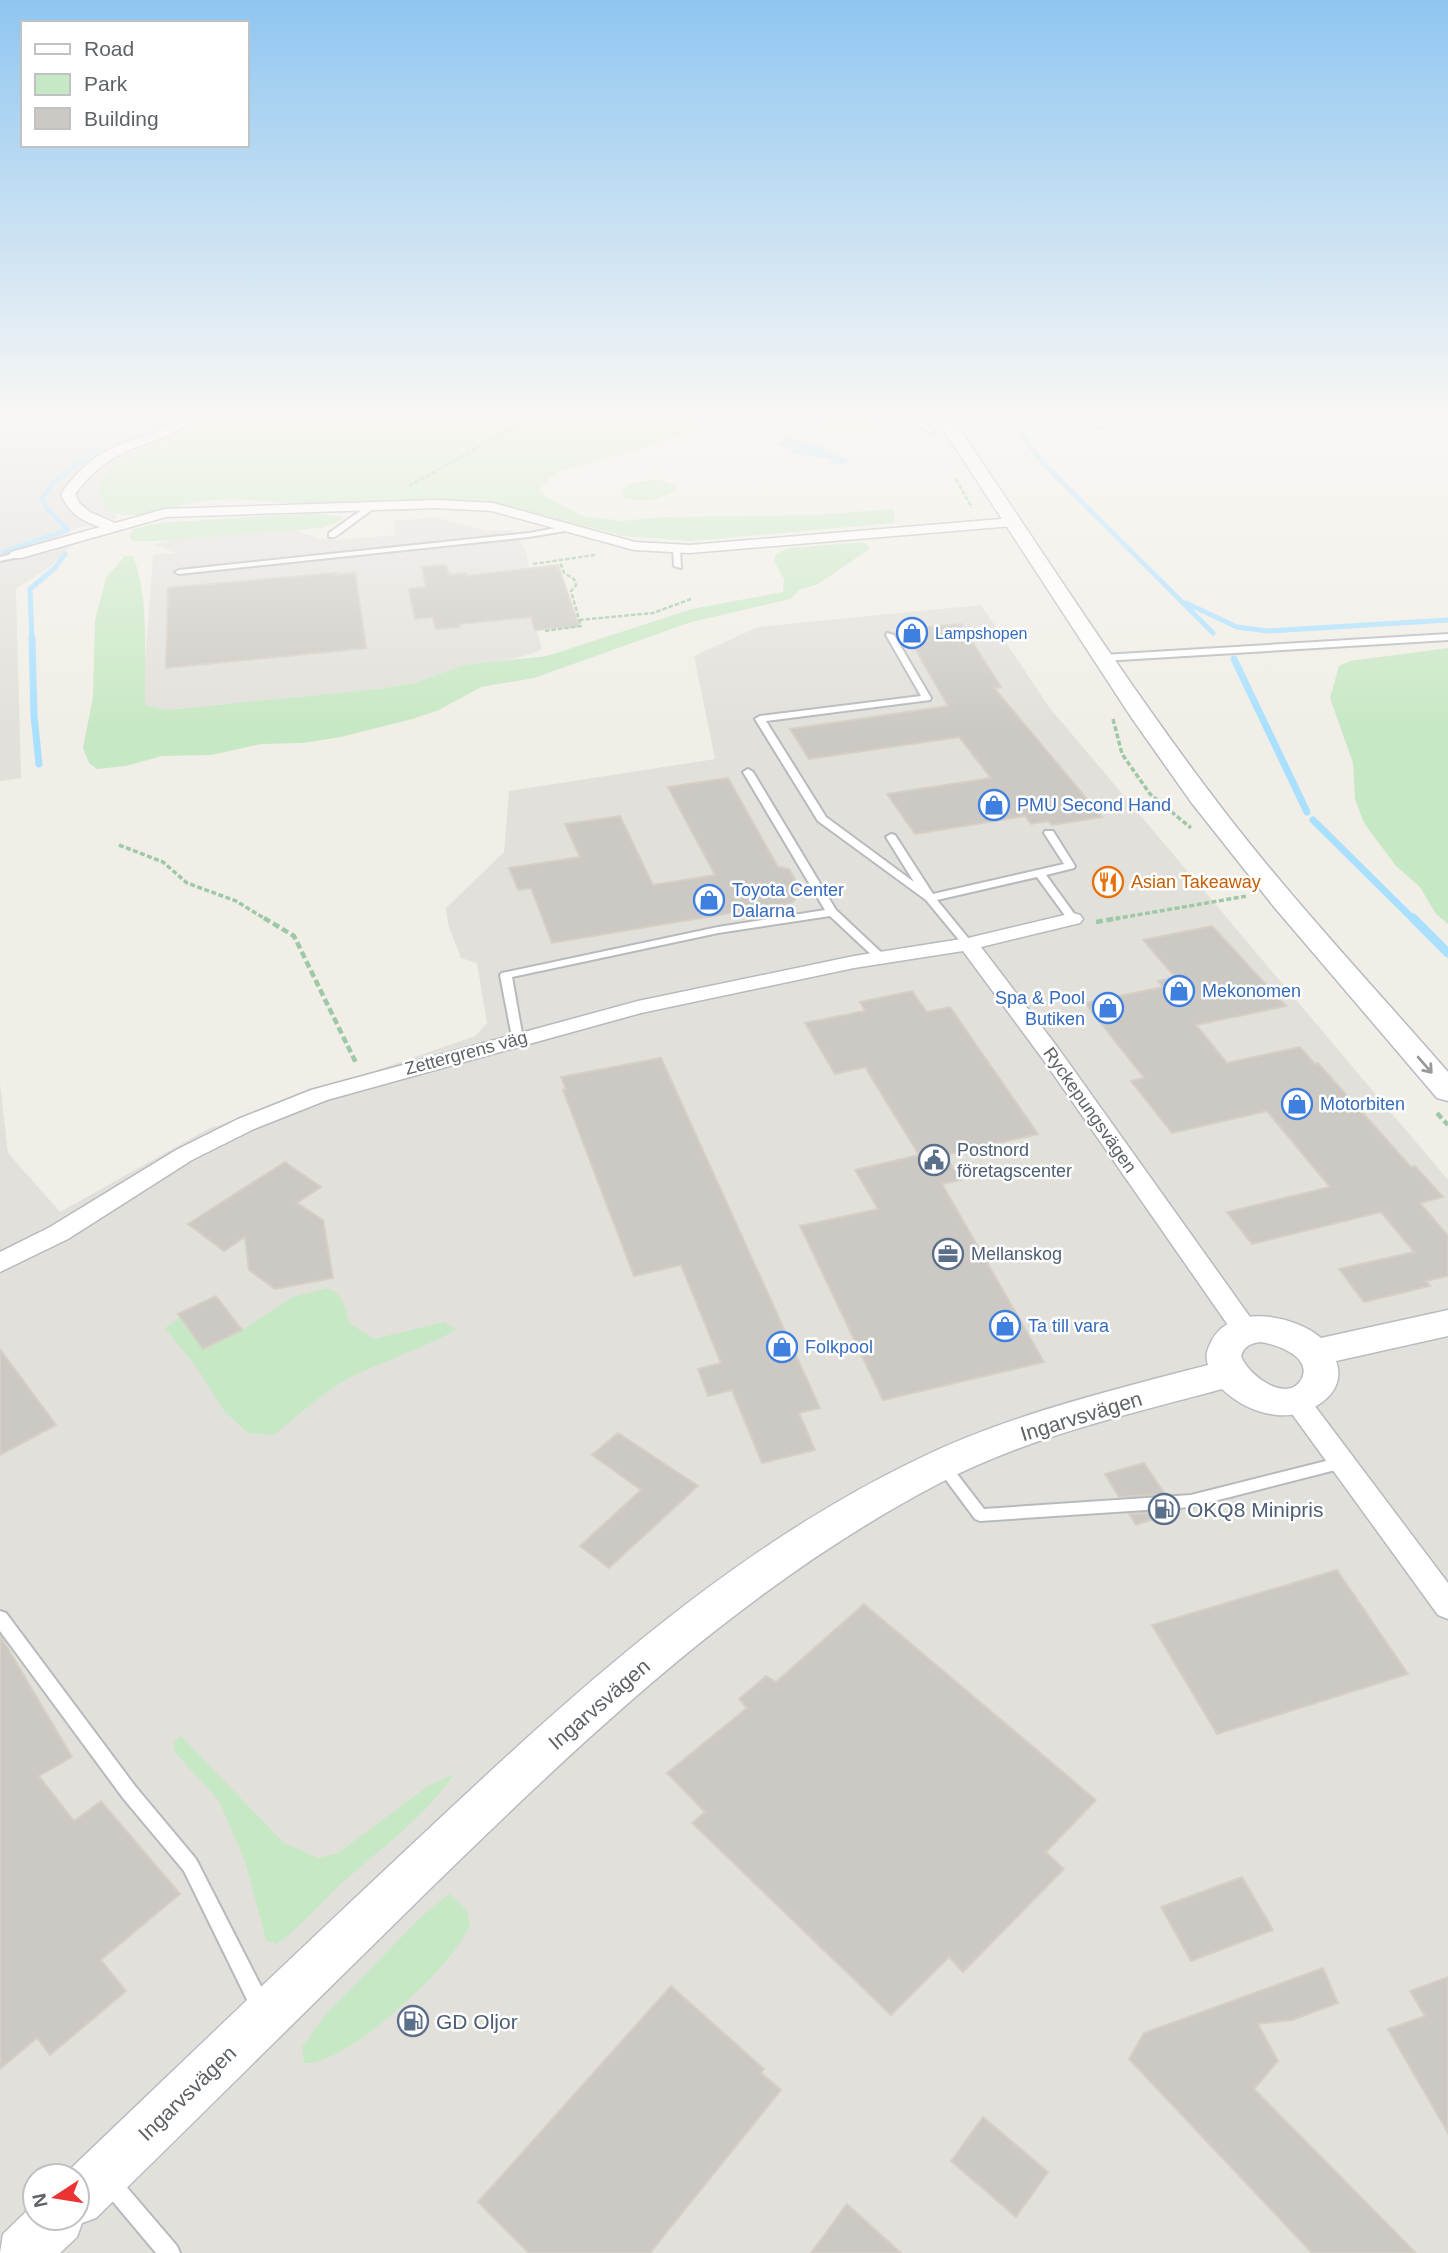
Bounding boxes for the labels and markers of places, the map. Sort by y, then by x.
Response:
shop icon: Lampshopen [895,616,929,650]
place label: Lampshopen [935,625,1028,642]
shop icon: PMU Second Hand [977,788,1011,822]
place label: PMU Second Hand [1017,795,1171,815]
restaurant icon: Asian Takeaway [1091,865,1125,899]
place label: Asian Takeaway [1131,872,1261,892]
place label: Toyota Center Dalarna [732,880,844,921]
shop icon: Toyota Center Dalarna [692,883,726,917]
shop icon: Mekonomen [1162,974,1196,1008]
place label: Mekonomen [1202,981,1301,1001]
place label: Spa & Pool Butiken [995,988,1085,1029]
shop icon: Spa & Pool Butiken [1091,991,1125,1025]
shop icon: Motorbiten [1280,1087,1314,1121]
place label: Motorbiten [1320,1094,1405,1114]
place label: Postnord företagscenter [957,1140,1072,1181]
public building icon: Postnord företagscenter [917,1143,951,1177]
office icon: Mellanskog [931,1237,965,1271]
place label: Mellanskog [971,1244,1062,1264]
shop icon: Ta till vara [988,1309,1022,1343]
place label: Ta till vara [1028,1316,1110,1336]
shop icon: Folkpool [765,1330,799,1364]
place label: Folkpool [805,1337,873,1357]
fuel station icon: OKQ8 Minipris [1147,1492,1181,1526]
place label: OKQ8 Minipris [1187,1498,1324,1521]
fuel station icon: GD Oljor [396,2004,430,2038]
place label: GD Oljor [436,2010,518,2033]

